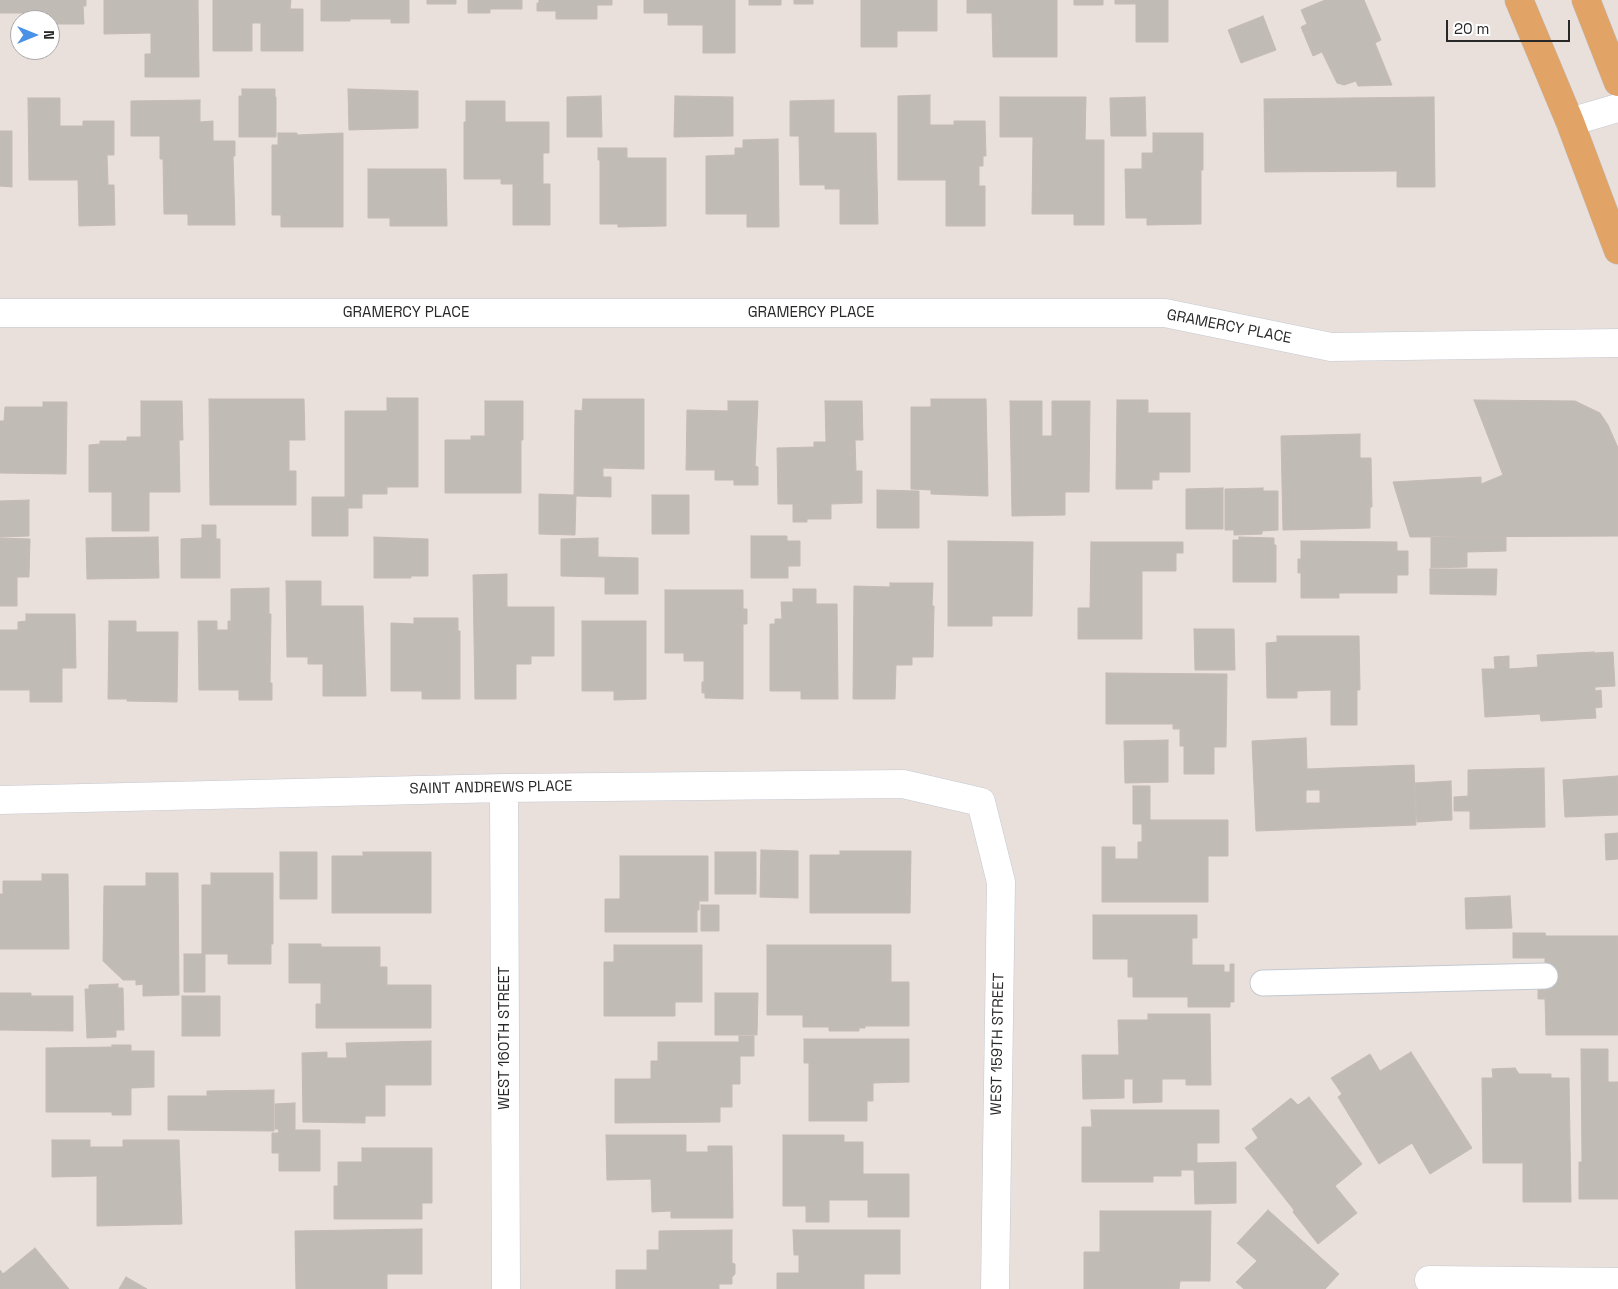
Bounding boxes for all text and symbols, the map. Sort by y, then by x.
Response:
north arrow [10,10,60,60]
scale bar [1448,10,1572,42]
text: 20 m [1454,19,1489,38]
text: N [40,30,58,40]
street label: GRAMERCY PLACE [343,304,469,322]
street label: GRAMERCY PLACE [748,304,874,322]
street label: GRAMERCY PLACE [1165,306,1293,348]
street label: SAINT ANDREWS PLACE [409,778,573,798]
street label: WEST 160TH STREET [496,966,514,1110]
street label: WEST 159TH STREET [988,973,1008,1115]

